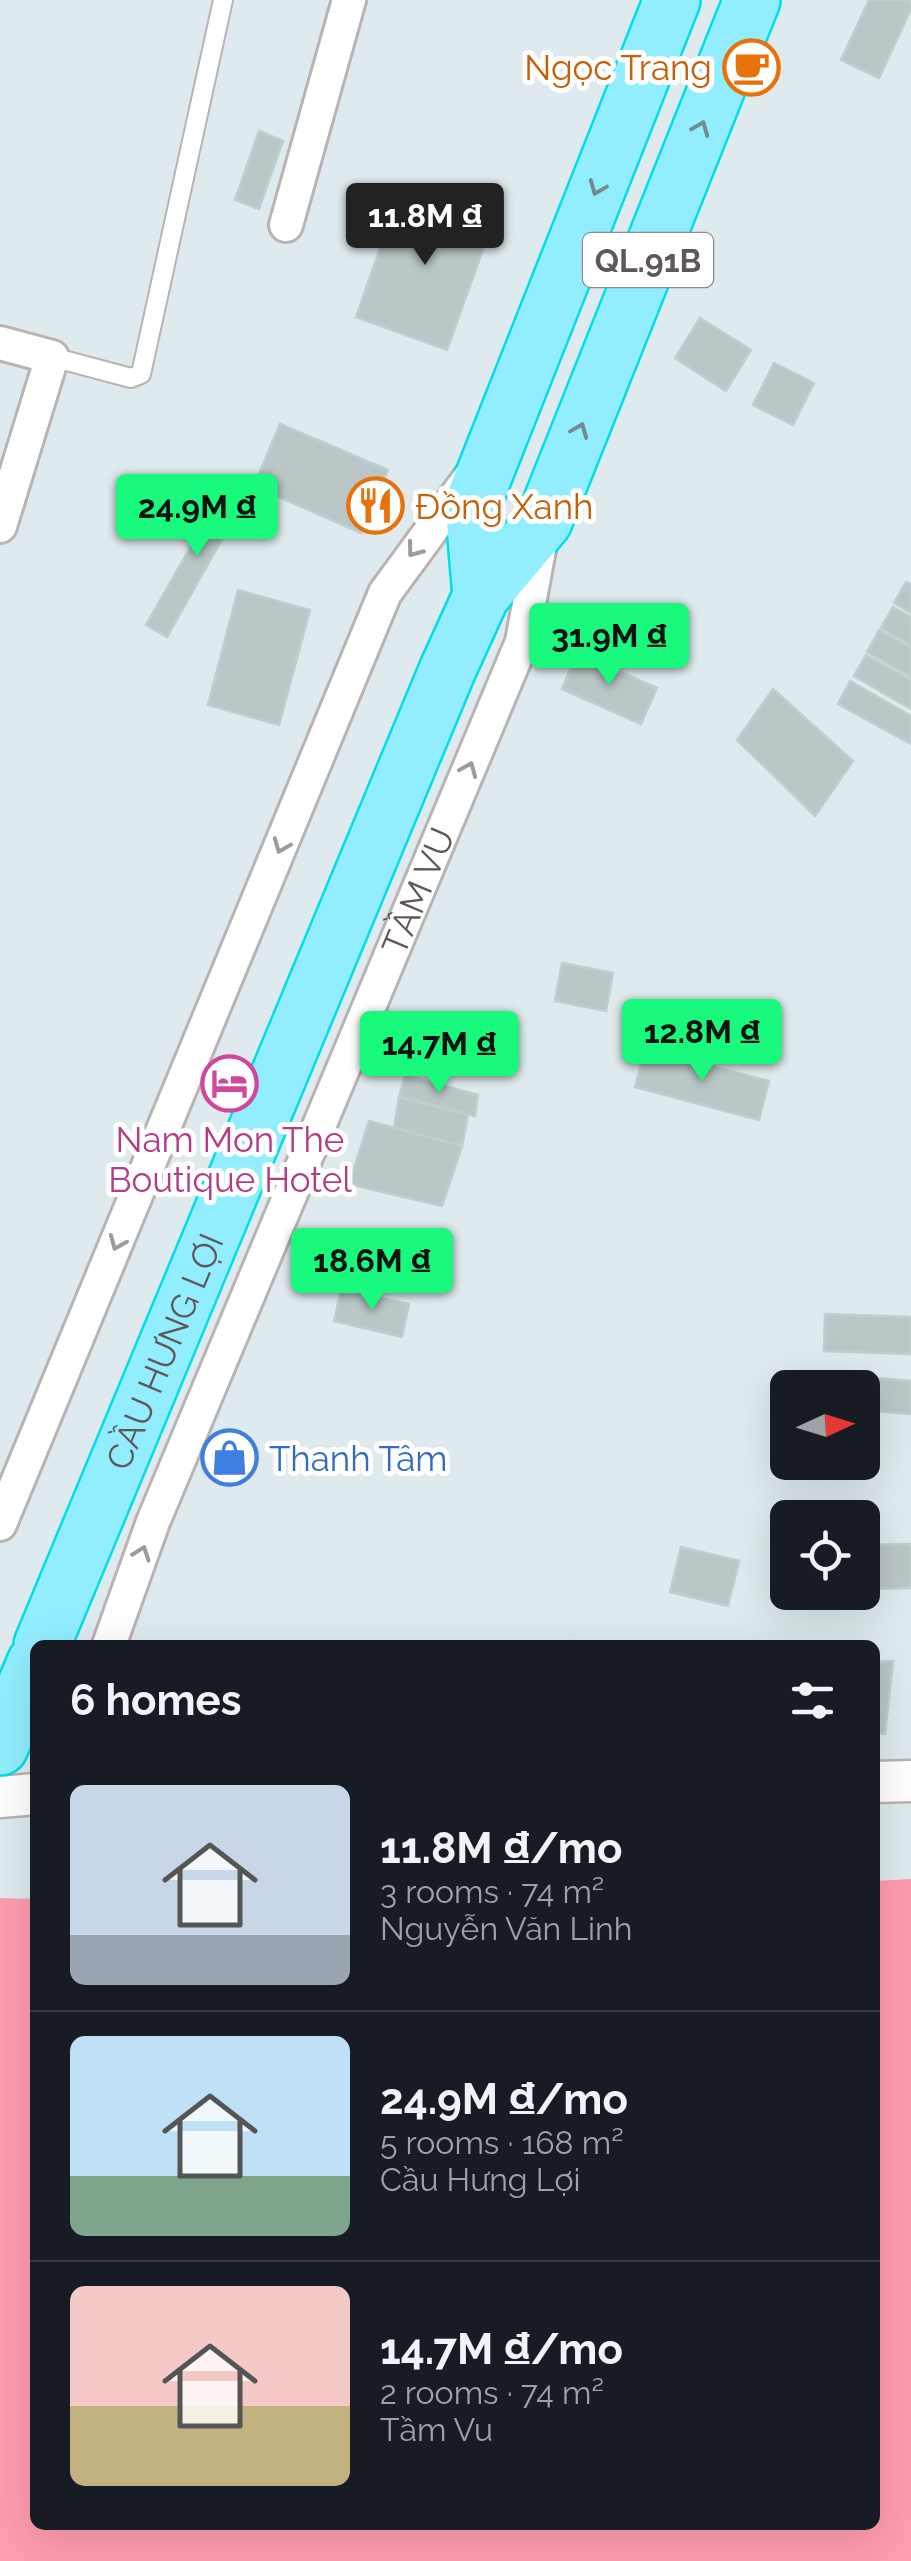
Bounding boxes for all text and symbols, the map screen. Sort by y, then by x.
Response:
cafe icon: Ngọc Trang [721,37,781,97]
place label: Ngọc Trang [524,47,712,88]
one-way arrow [689,120,709,138]
one-way arrow [589,178,609,196]
pin: 11.8M ₫ [333,183,517,268]
text: 11.8M ₫ [368,197,482,234]
road number: QL.91B [583,233,713,287]
one-way arrow [569,422,589,440]
pin: 24.9M ₫ [105,474,289,559]
restaurant icon: Đồng Xanh [346,476,406,536]
place label: Đồng Xanh [415,486,593,527]
text: 24.9M ₫ [138,488,256,525]
one-way arrow [409,539,426,557]
pin: 31.9M ₫ [517,603,701,688]
text: 31.9M ₫ [551,617,667,654]
one-way arrow [457,761,477,779]
street label: TẦM VU [373,821,462,960]
one-way arrow [273,835,293,853]
pin: 12.8M ₫ [610,999,794,1084]
pin: 14.7M ₫ [347,1011,531,1096]
text: 12.8M ₫ [644,1013,760,1050]
text: 14.7M ₫ [382,1025,496,1062]
hotel icon: Nam Mon The Boutique Hotel [200,1053,260,1113]
place label: Nam Mon The Boutique Hotel [108,1119,352,1200]
street label: CẦU HƯNG LỢI [97,1227,231,1475]
pin: 18.6M ₫ [280,1228,464,1313]
one-way arrow [109,1233,129,1251]
text: 18.6M ₫ [313,1242,431,1279]
north arrow [770,1370,880,1480]
map controls [770,1370,880,1610]
shop icon: Thanh Tâm [200,1428,260,1488]
place label: Thanh Tâm [269,1438,447,1479]
button: locate [770,1500,880,1610]
one-way arrow [130,1546,151,1563]
icon: filters [785,1673,840,1728]
text: 6 homes [70,1676,241,1725]
text: 11.8M ₫/mo [380,1824,622,1873]
icon: home [150,1825,270,1945]
text: 3 rooms · 74 m² [380,1873,604,1910]
text: Nguyễn Văn Linh [380,1910,632,1947]
text: 24.9M ₫/mo [380,2075,628,2124]
icon: home [150,2076,270,2196]
text: 5 rooms · 168 m² [380,2124,624,2161]
text: Cầu Hưng Lợi [380,2161,580,2198]
text: 14.7M ₫/mo [380,2325,623,2374]
icon: home [150,2326,270,2446]
text: 2 rooms · 74 m² [380,2374,604,2411]
text: Tầm Vu [380,2411,493,2448]

